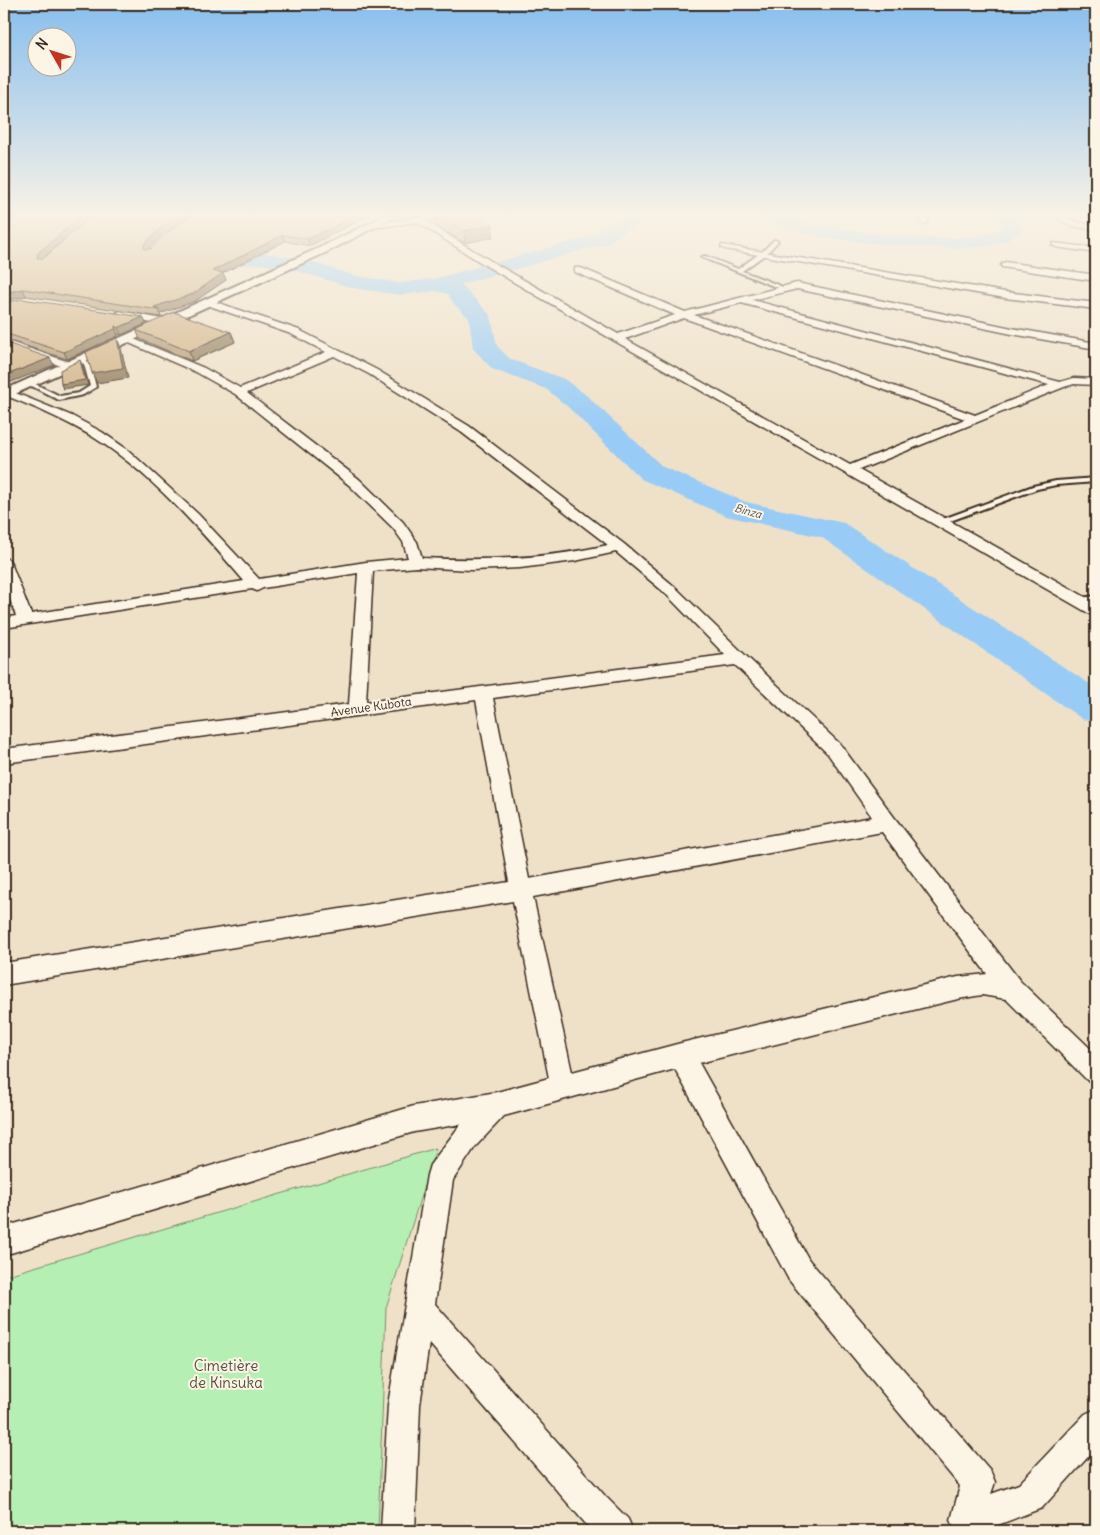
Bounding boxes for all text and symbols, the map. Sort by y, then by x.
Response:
north arrow [28,28,78,78]
text: N [32,34,52,53]
water label: Binza [733,501,764,522]
street label: Avenue Kubota [330,693,412,720]
park label: Cimetière de Kinsuka [189,1356,263,1392]

